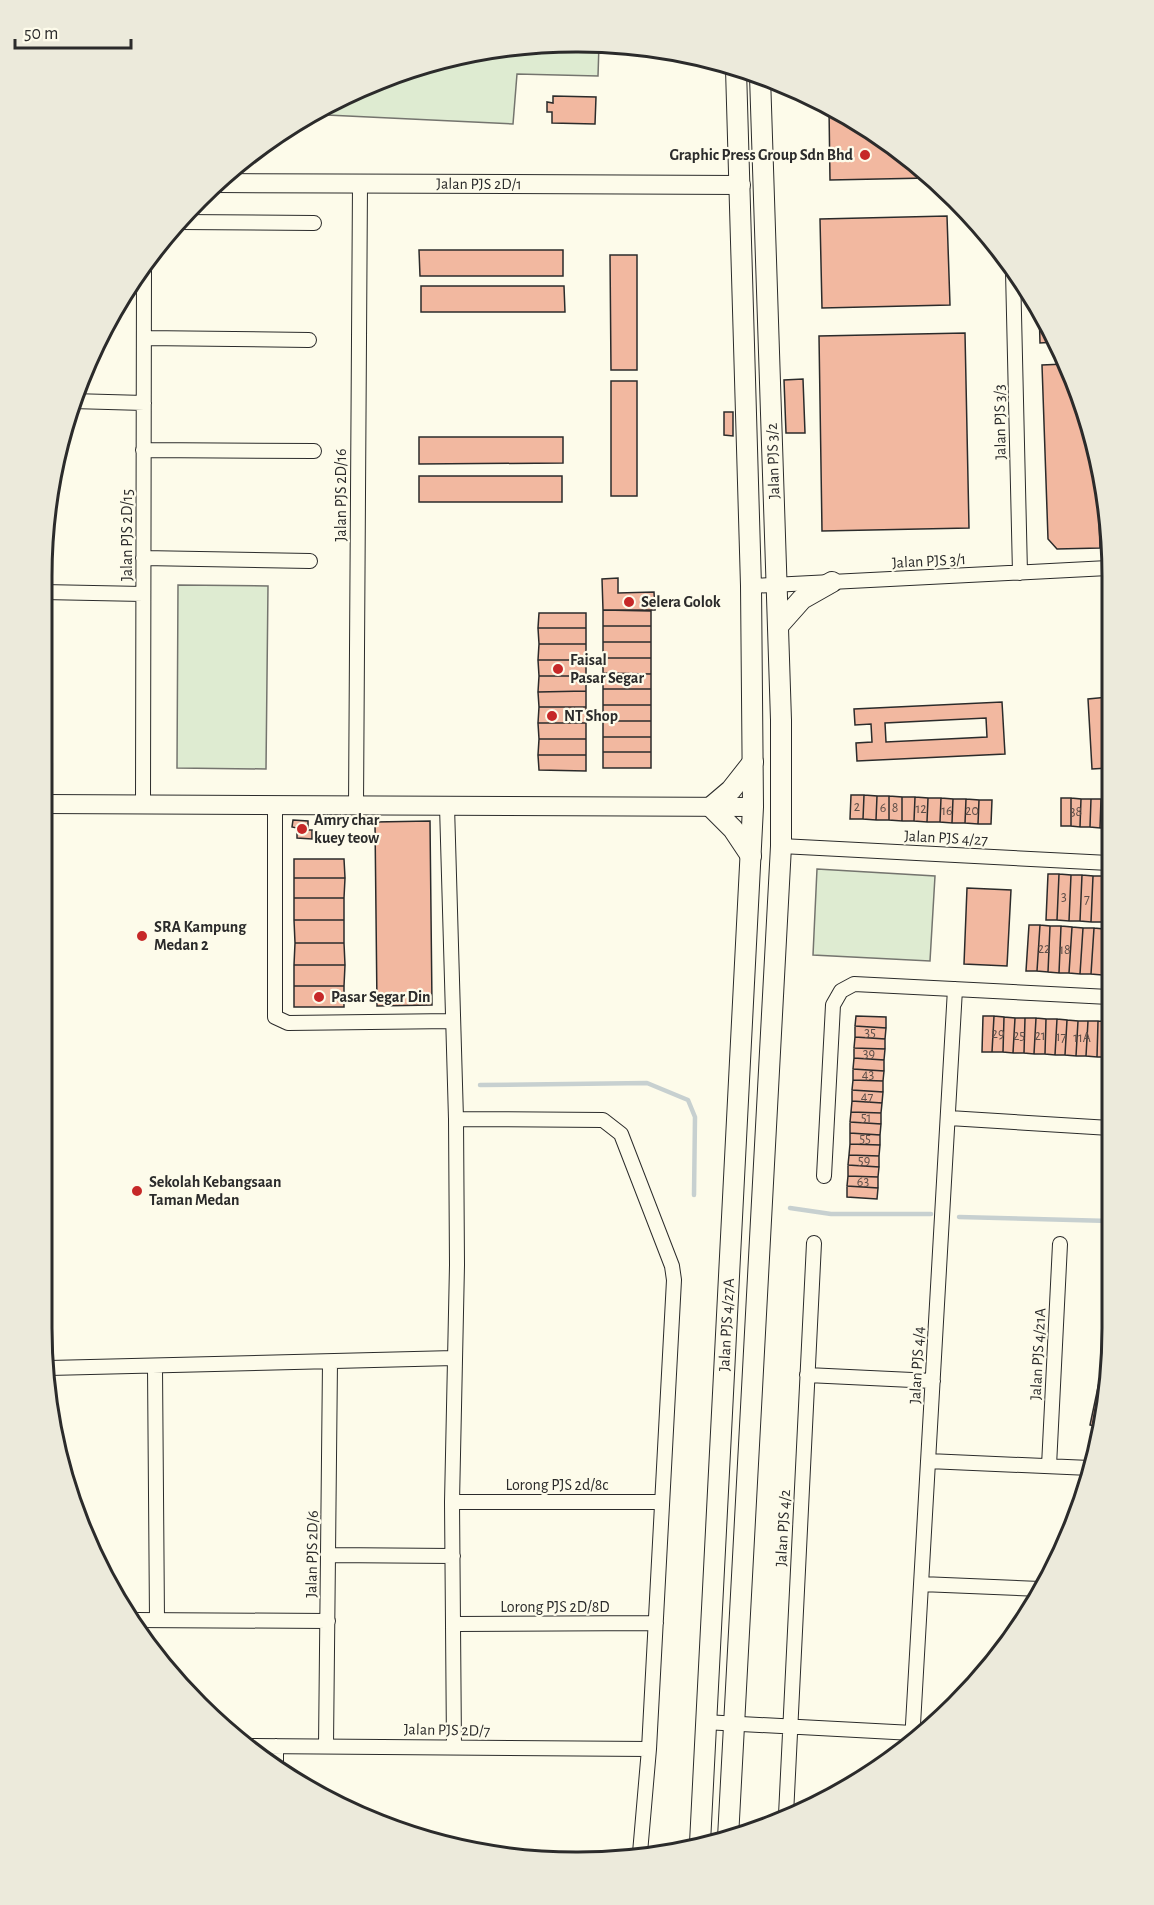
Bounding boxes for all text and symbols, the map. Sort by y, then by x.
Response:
scale bar [15,12,130,50]
text: 50 m [24,25,58,43]
place label: Graphic Press Group Sdn Bhd [670,147,854,163]
marker: Graphic Press Group Sdn Bhd [858,148,872,162]
street label: Jalan PJS 2D/1 [436,176,522,192]
street label: Jalan PJS 3/3 [991,384,1009,460]
street label: Jalan PJS 3/2 [764,423,782,499]
street label: Jalan PJS 2D/16 [333,449,349,541]
street label: Jalan PJS 2D/15 [119,489,135,581]
street label: Jalan PJS 3/1 [891,551,967,571]
place label: Selera Golok [641,594,721,610]
marker: Selera Golok [622,595,636,609]
place label: Faisal Pasar Segar [570,652,644,686]
marker: Faisal Pasar Segar [551,662,565,676]
place label: NT Shop [564,708,618,724]
marker: NT Shop [545,709,559,723]
house number: 2 [854,800,860,814]
house number: 6 [880,801,886,815]
house number: 8 [892,801,898,815]
house number: 12 [915,802,927,816]
house number: 16 [941,804,953,818]
house number: 20 [965,804,979,818]
house number: 38 [1070,805,1082,819]
place label: Amry char kuey teow [314,812,380,847]
marker: Amry char kuey teow [295,822,309,836]
street label: Jalan PJS 4/27 [904,828,989,848]
house number: 3 [1061,890,1067,904]
house number: 7 [1084,892,1090,906]
place label: SRA Kampung Medan 2 [154,919,247,953]
marker: SRA Kampung Medan 2 [135,929,149,943]
house number: 22 [1038,942,1050,956]
house number: 18 [1059,943,1071,957]
place label: Pasar Segar Din [331,989,431,1005]
marker: Pasar Segar Din [312,990,326,1004]
house number: 35 [864,1026,876,1040]
house number: 29 [992,1027,1004,1041]
house number: 25 [1013,1029,1025,1043]
house number: 21 [1034,1029,1046,1043]
house number: 17 [1056,1030,1066,1044]
house number: 11A [1073,1031,1091,1045]
house number: 39 [863,1047,875,1061]
house number: 43 [862,1068,874,1082]
house number: 47 [861,1090,873,1104]
house number: 51 [861,1111,871,1125]
house number: 55 [859,1132,871,1146]
house number: 59 [858,1154,870,1168]
place label: Sekolah Kebangsaan Taman Medan [149,1174,281,1208]
house number: 63 [857,1175,869,1189]
marker: Sekolah Kebangsaan Taman Medan [130,1184,144,1198]
street label: Jalan PJS 4/27A [716,1278,737,1372]
street label: Jalan PJS 4/21A [1028,1308,1048,1400]
street label: Jalan PJS 4/4 [907,1326,927,1404]
street label: Lorong PJS 2d/8c [505,1477,609,1493]
street label: Jalan PJS 4/2 [773,1489,793,1567]
street label: Jalan PJS 2D/6 [303,1510,321,1598]
street label: Lorong PJS 2D/8D [500,1599,610,1615]
street label: Jalan PJS 2D/7 [404,1721,491,1739]

